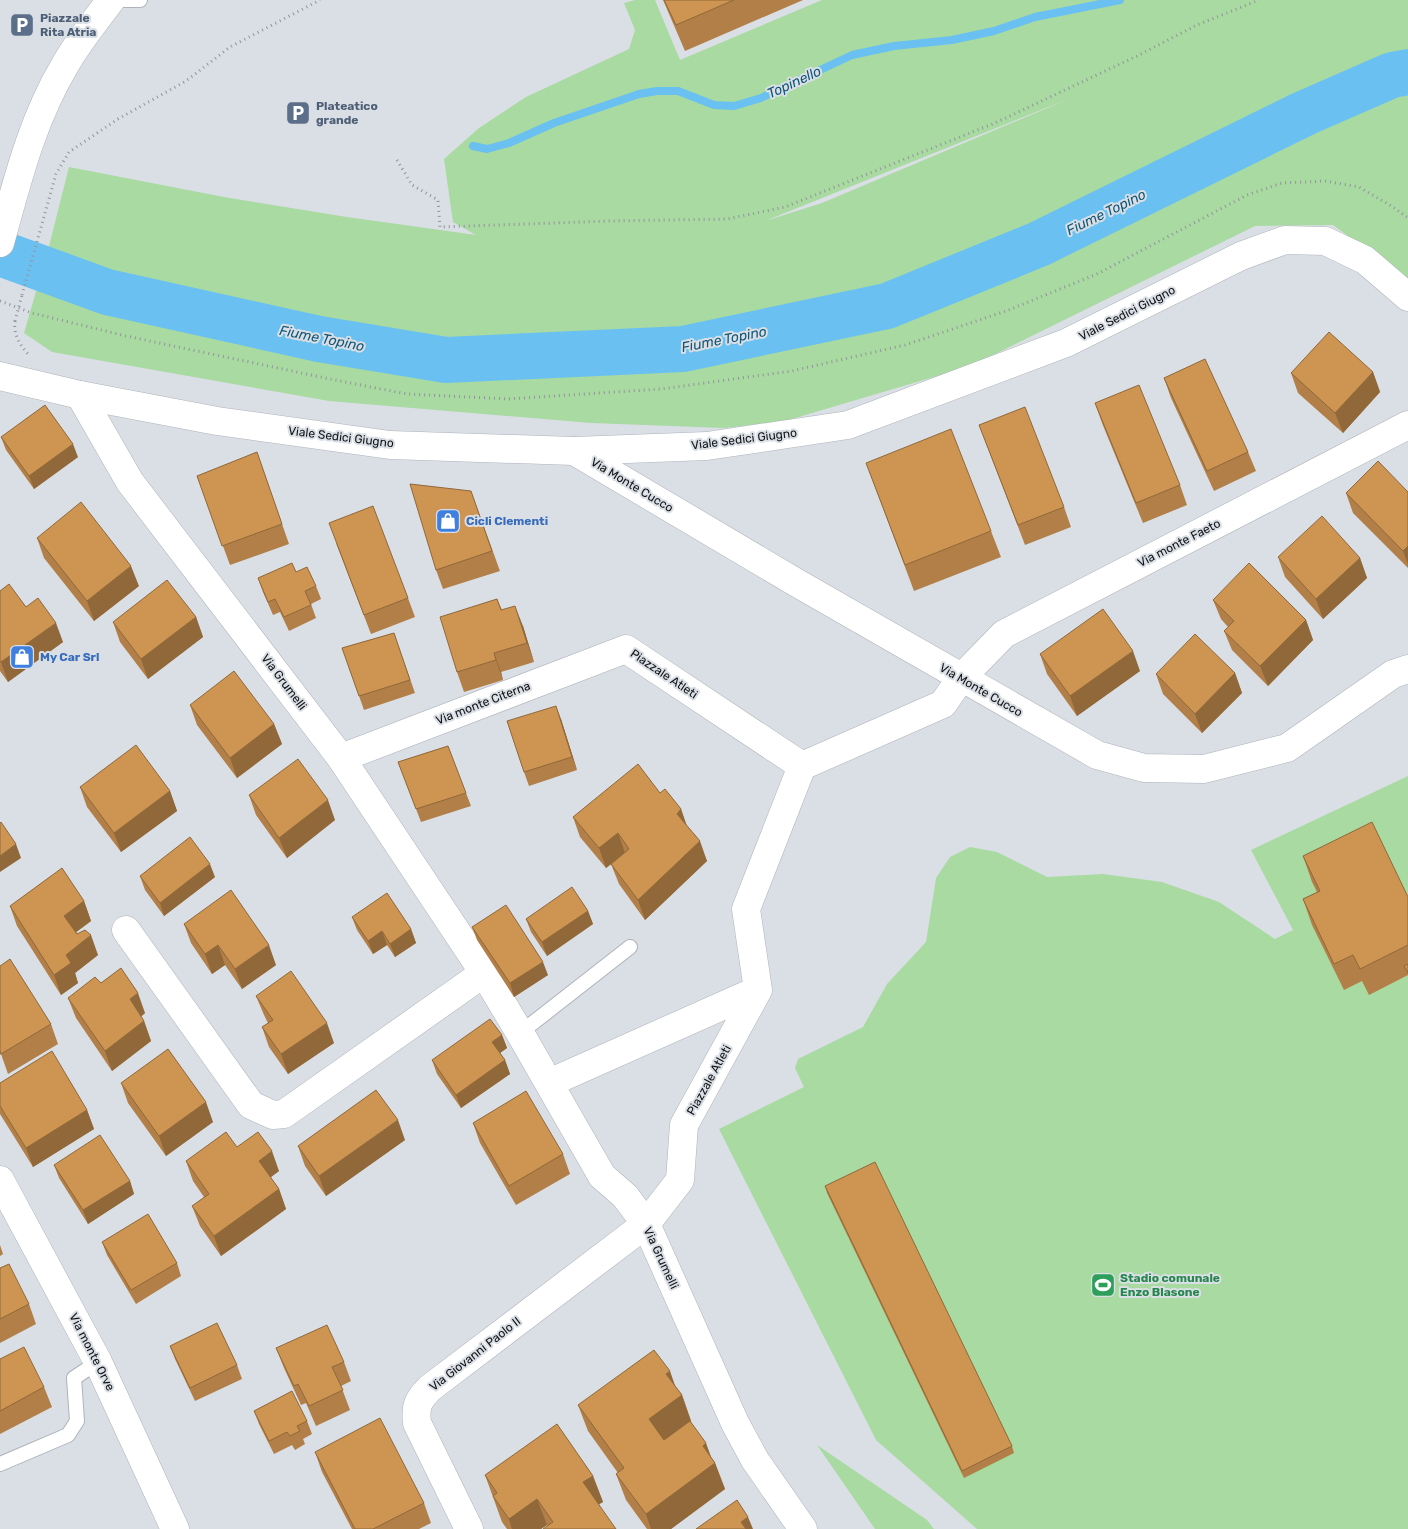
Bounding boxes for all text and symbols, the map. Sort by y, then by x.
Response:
place label: Piazzale Rita Atria [40,11,96,39]
parking icon: Piazzale Rita Atria [9,12,35,38]
water label: Topinello [764,63,824,102]
place label: Plateatico grande [316,99,378,127]
parking icon: Plateatico grande [285,100,311,126]
water label: Fiume Topino [1064,186,1149,239]
street label: Viale Sedici Giugno [1076,283,1178,343]
water label: Fiume Topino [278,322,366,355]
water label: Fiume Topino [680,323,768,356]
street label: Viale Sedici Giugno [287,424,395,450]
street label: Viale Sedici Giugno [690,426,798,452]
street label: Via Monte Cucco [588,455,676,515]
shop icon: Cicli Clementi [435,508,461,534]
place label: Cicli Clementi [466,514,548,528]
street label: Via monte Faeto [1135,516,1223,570]
shop icon: My Car Srl [9,644,35,670]
street label: Piazzale Atleti [628,646,700,702]
place label: My Car Srl [40,650,99,664]
street label: Via Grumelli [258,651,310,713]
street label: Via Monte Cucco [937,661,1025,720]
street label: Via monte Citerna [434,679,532,727]
street label: Piazzale Atleti [684,1042,734,1117]
street label: Via Grumelli [641,1225,681,1291]
place label: Stadio comunale Enzo Blasone [1120,1271,1220,1299]
sports icon: Stadio comunale Enzo Blasone [1090,1272,1116,1298]
street label: Via monte Orve [66,1311,118,1393]
street label: Via Giovanni Paolo II [427,1314,523,1394]

